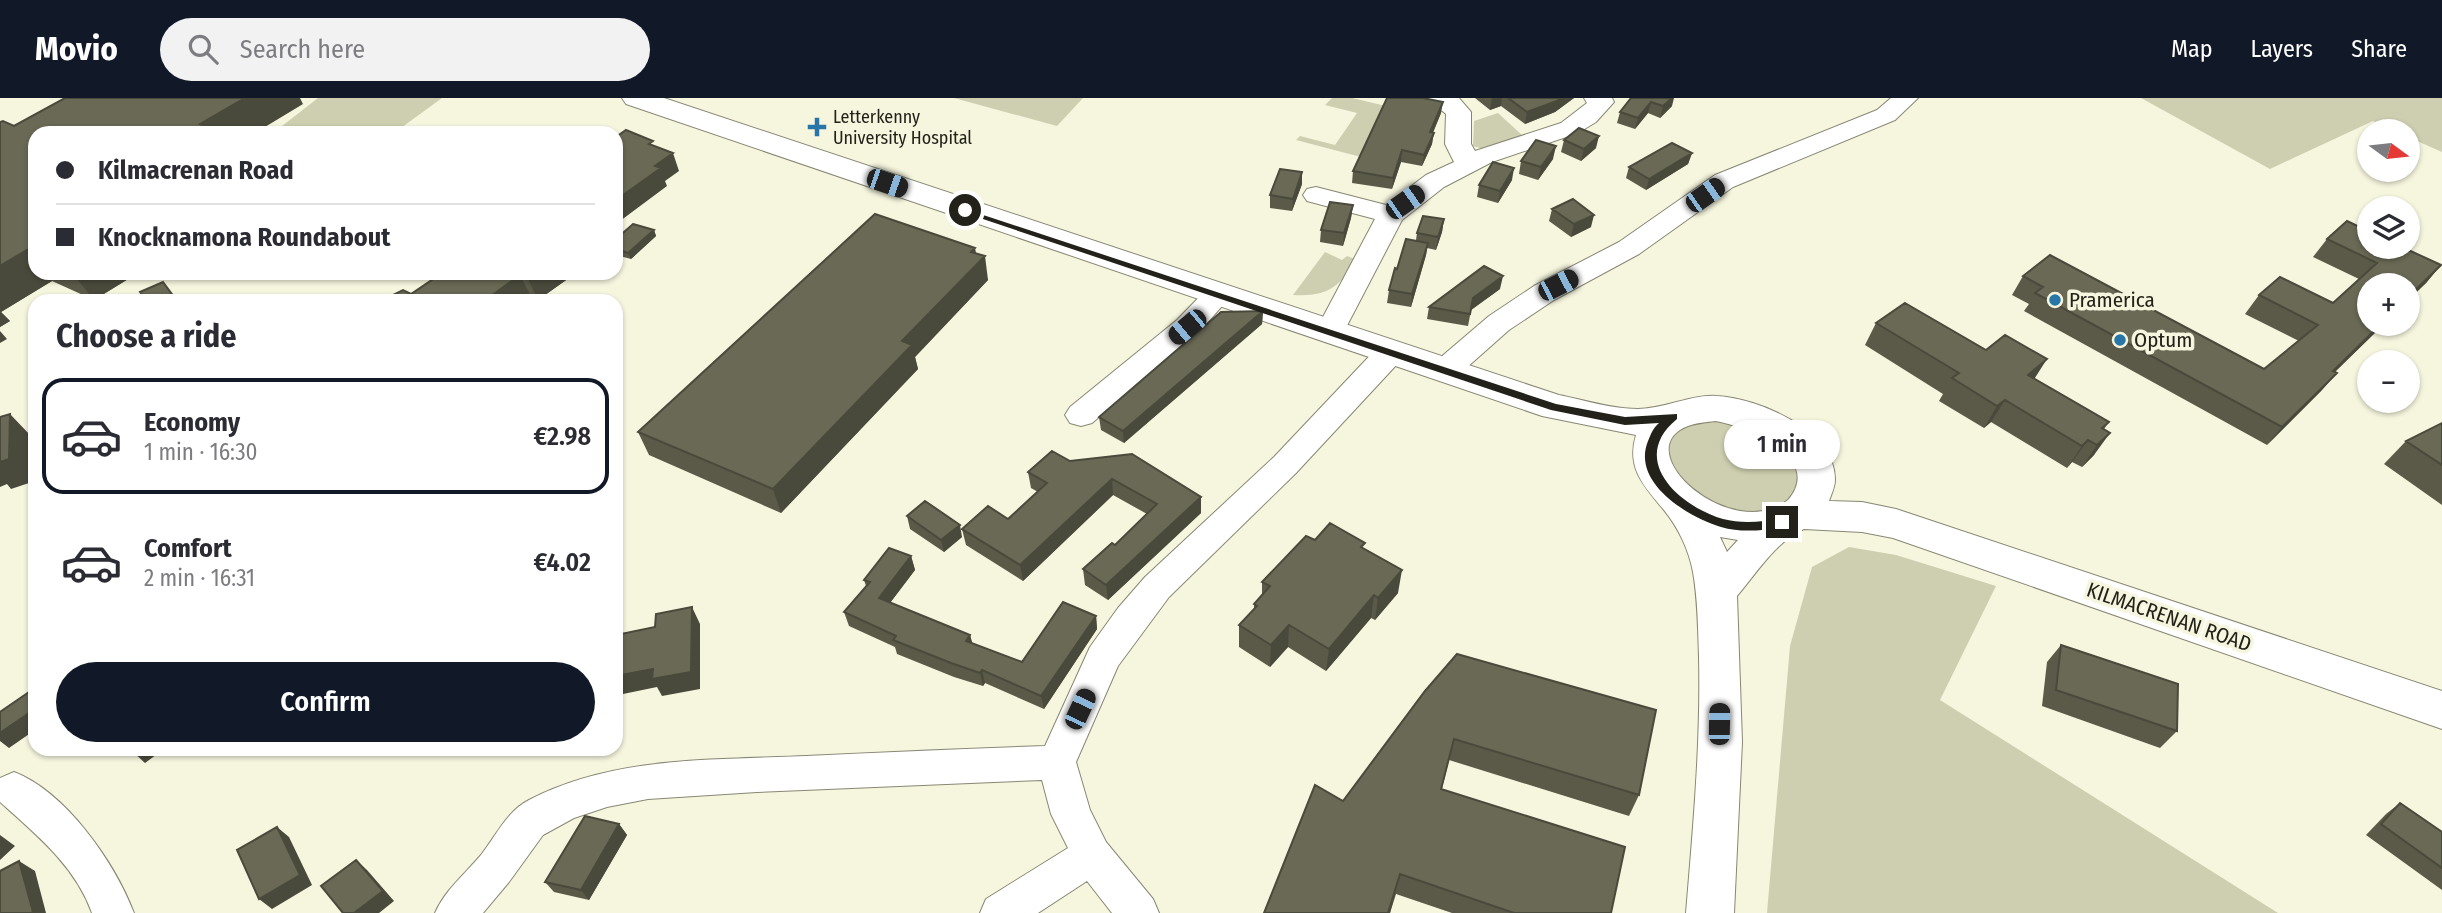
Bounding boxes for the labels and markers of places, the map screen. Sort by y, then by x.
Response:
place label: Letterkenny University Hospital [833,106,972,149]
marker: Letterkenny University Hospital [807,117,827,137]
place label: Pramerica [2069,287,2155,313]
marker: Pramerica [2047,292,2063,308]
place label: Optum [2134,327,2192,353]
marker: Optum [2112,332,2128,348]

